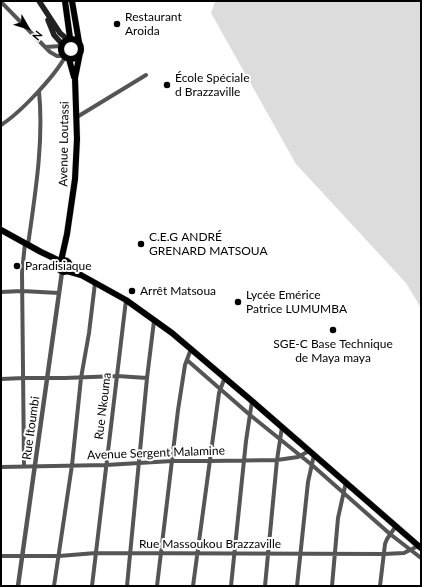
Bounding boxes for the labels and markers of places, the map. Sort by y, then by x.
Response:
place label: Restaurant Aroida [125,10,182,38]
marker: Restaurant Aroida [112,19,122,29]
place label: École Spéciale d Brazzaville [175,71,249,99]
marker: École Spéciale d Brazzaville [162,80,172,90]
place label: C.E.G ANDRÉ GRENARD MATSOUA [149,230,268,258]
marker: C.E.G ANDRÉ GRENARD MATSOUA [136,239,146,249]
place label: Paradisiaque [25,259,92,273]
marker: Paradisiaque [12,261,22,271]
place label: Arrêt Matsoua [140,284,216,298]
marker: Arrêt Matsoua [127,286,137,296]
place label: Lycée Emérice Patrice LUMUMBA [246,288,347,316]
marker: Lycée Emérice Patrice LUMUMBA [233,297,243,307]
marker: SGE-C Base Technique de Maya maya [328,325,338,335]
place label: SGE-C Base Technique de Maya maya [273,337,393,365]

